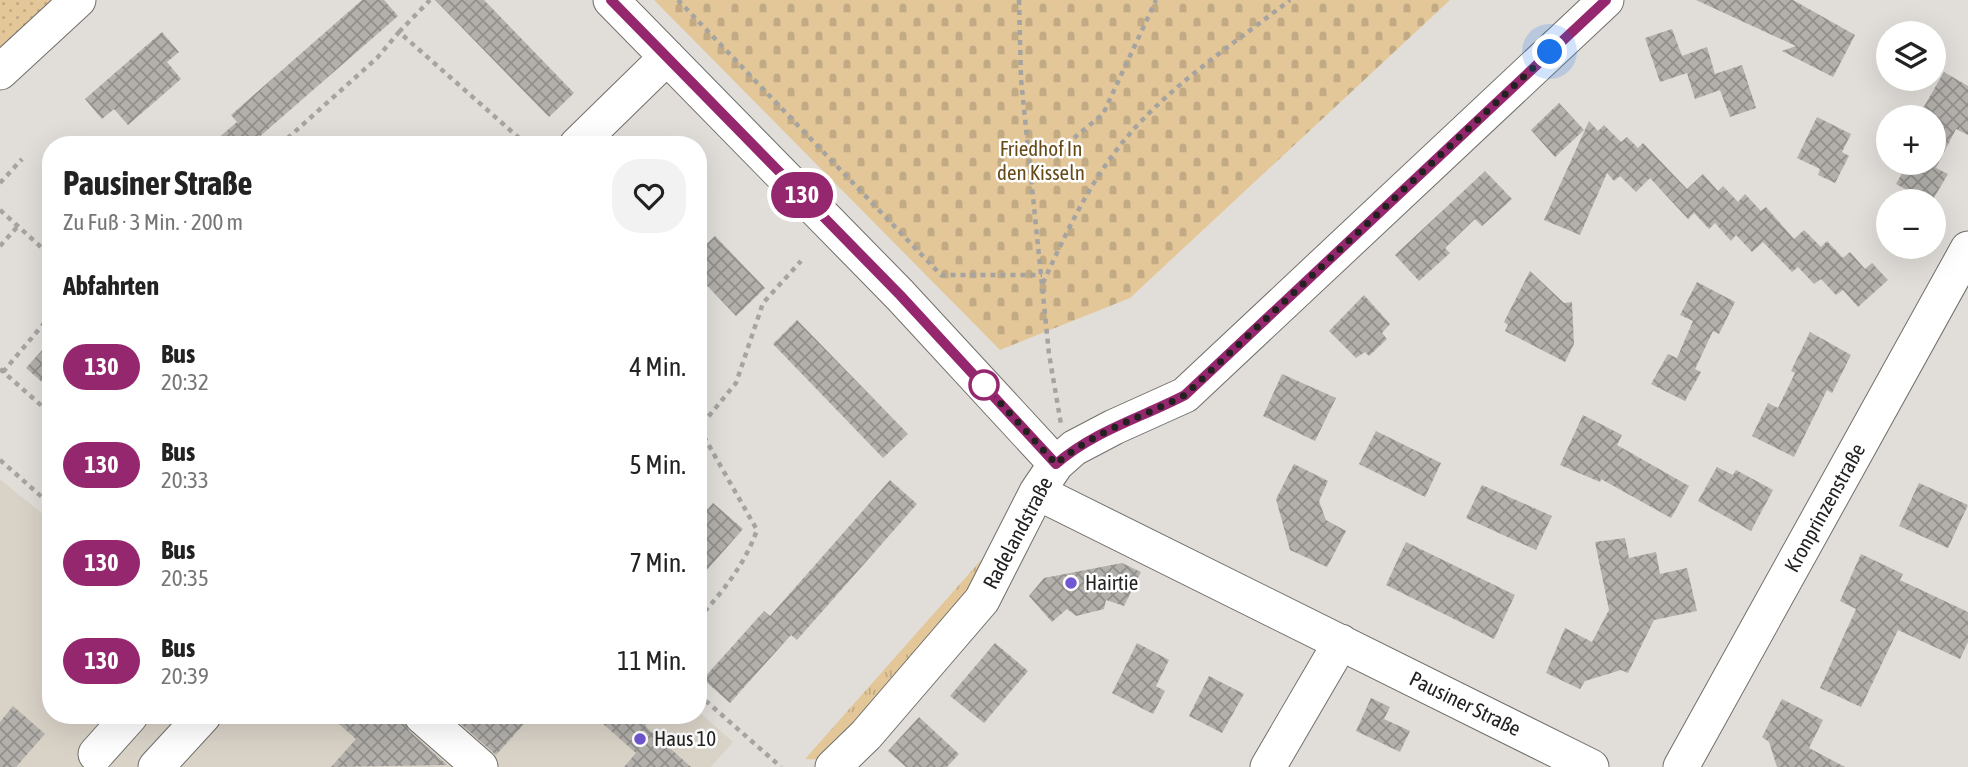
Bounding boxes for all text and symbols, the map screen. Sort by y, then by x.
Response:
map controls [1876,21,1946,259]
button: layers [1876,21,1946,91]
your location [1532,34,1567,69]
button: + [1876,105,1946,175]
park label: Friedhof In den Kisseln [997,136,1085,184]
button: heart [612,159,686,233]
text: Pausiner Straße [63,164,253,202]
line badge: 130 [762,172,842,218]
text: 130 [785,181,819,208]
button: − [1876,189,1946,259]
text: Zu Fuß · 3 Min. · 200 m [63,209,243,235]
text: Abfahrten [63,271,159,301]
text: Bus [161,339,195,369]
text: 4 Min. [630,352,686,382]
text: 130 [85,353,118,380]
text: 20:32 [161,369,209,395]
unlabelled marker [969,370,999,400]
text: Bus [161,437,195,467]
street label: Kronprinzenstraße [1779,439,1869,576]
text: 5 Min. [630,450,686,480]
text: 130 [85,451,118,478]
text: 20:33 [161,467,209,493]
street label: Radelandstraße [977,472,1057,593]
text: Bus [161,535,195,565]
text: 7 Min. [630,548,686,578]
text: 130 [85,549,118,576]
text: 20:35 [161,565,209,591]
place label: Hairtie [1085,570,1138,594]
marker: Hairtie [1063,575,1079,591]
text: Bus [161,633,195,663]
text: 11 Min. [617,646,686,676]
text: 130 [85,647,118,674]
text: 20:39 [161,663,209,689]
street label: Pausiner Straße [1406,666,1525,740]
place label: Haus 10 [654,726,716,750]
marker: Haus 10 [632,731,648,747]

